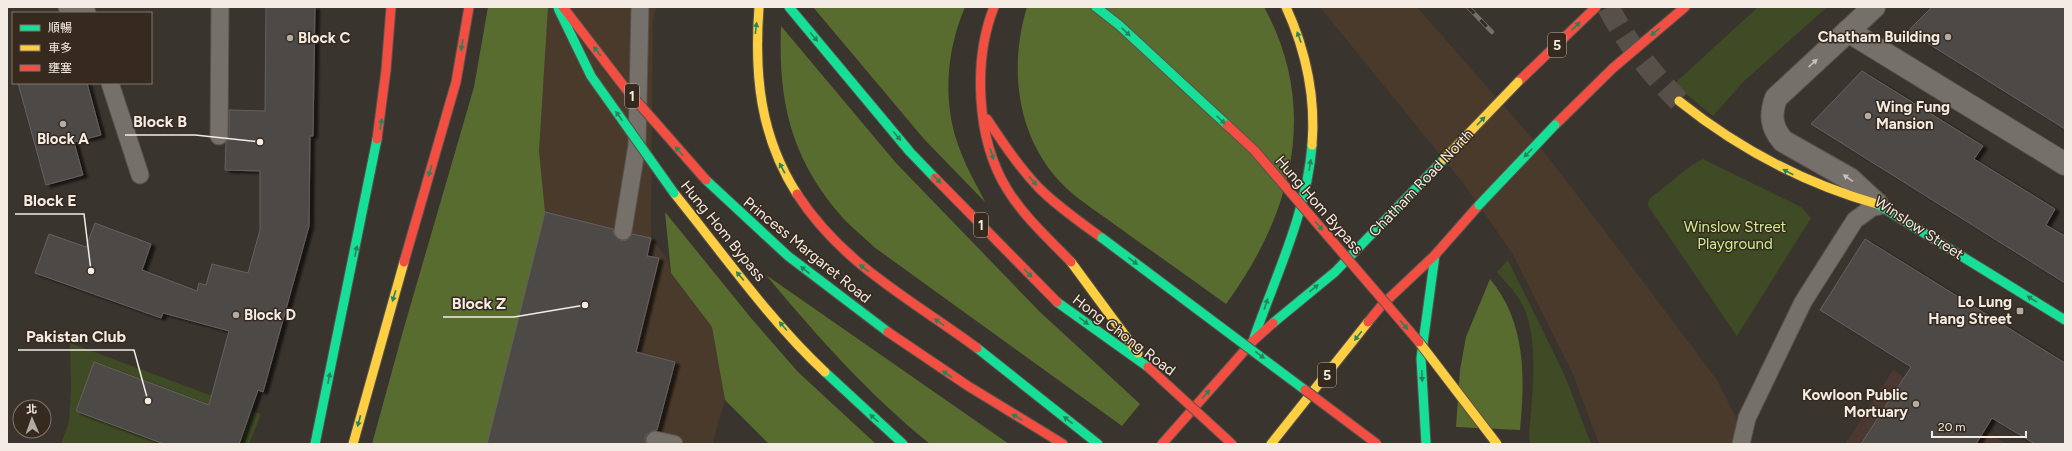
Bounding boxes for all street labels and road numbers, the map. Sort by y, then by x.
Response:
road number: 5 [1548,33,1566,57]
road number: 1 [625,84,639,108]
street label: Chatham Road North [1365,125,1477,241]
street label: Hung Hom Bypass [1271,152,1367,258]
street label: Hung Hom Bypass [677,177,769,285]
street label: Princess Margaret Road [740,193,874,307]
street label: Winslow Street [1871,193,1967,264]
road number: 1 [974,213,988,237]
street label: Hong Chong Road [1069,290,1179,380]
road number: 5 [1318,363,1336,387]

